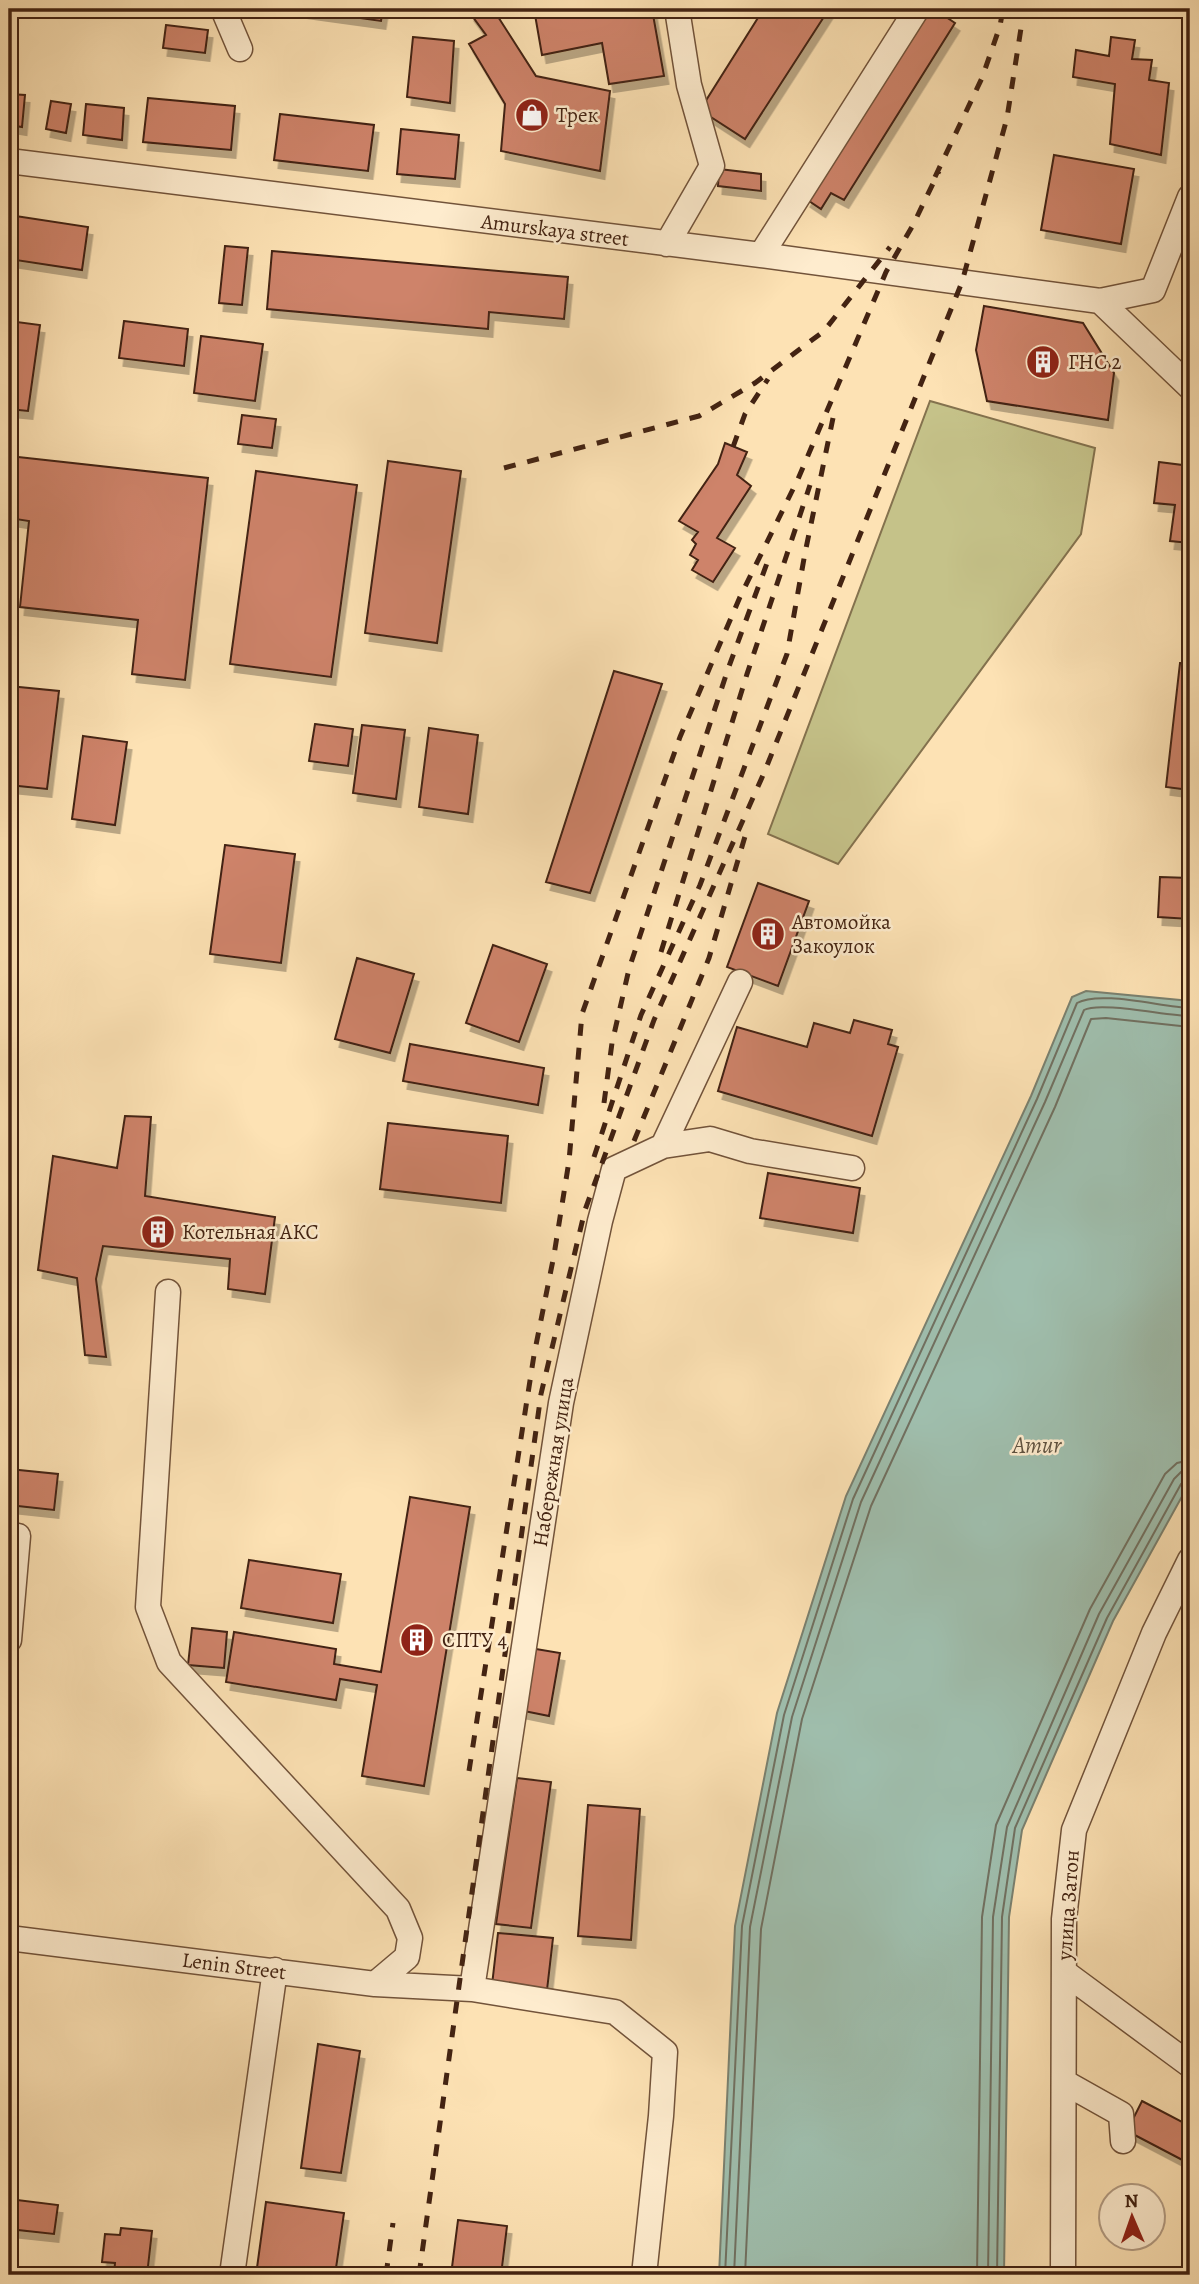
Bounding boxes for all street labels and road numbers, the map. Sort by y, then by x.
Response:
street label: Amurskaya street [479,207,630,253]
street label: Набережная улица [526,1375,580,1549]
street label: улица Затон [1050,1849,1086,1962]
street label: Lenin Street [180,1946,288,1986]

